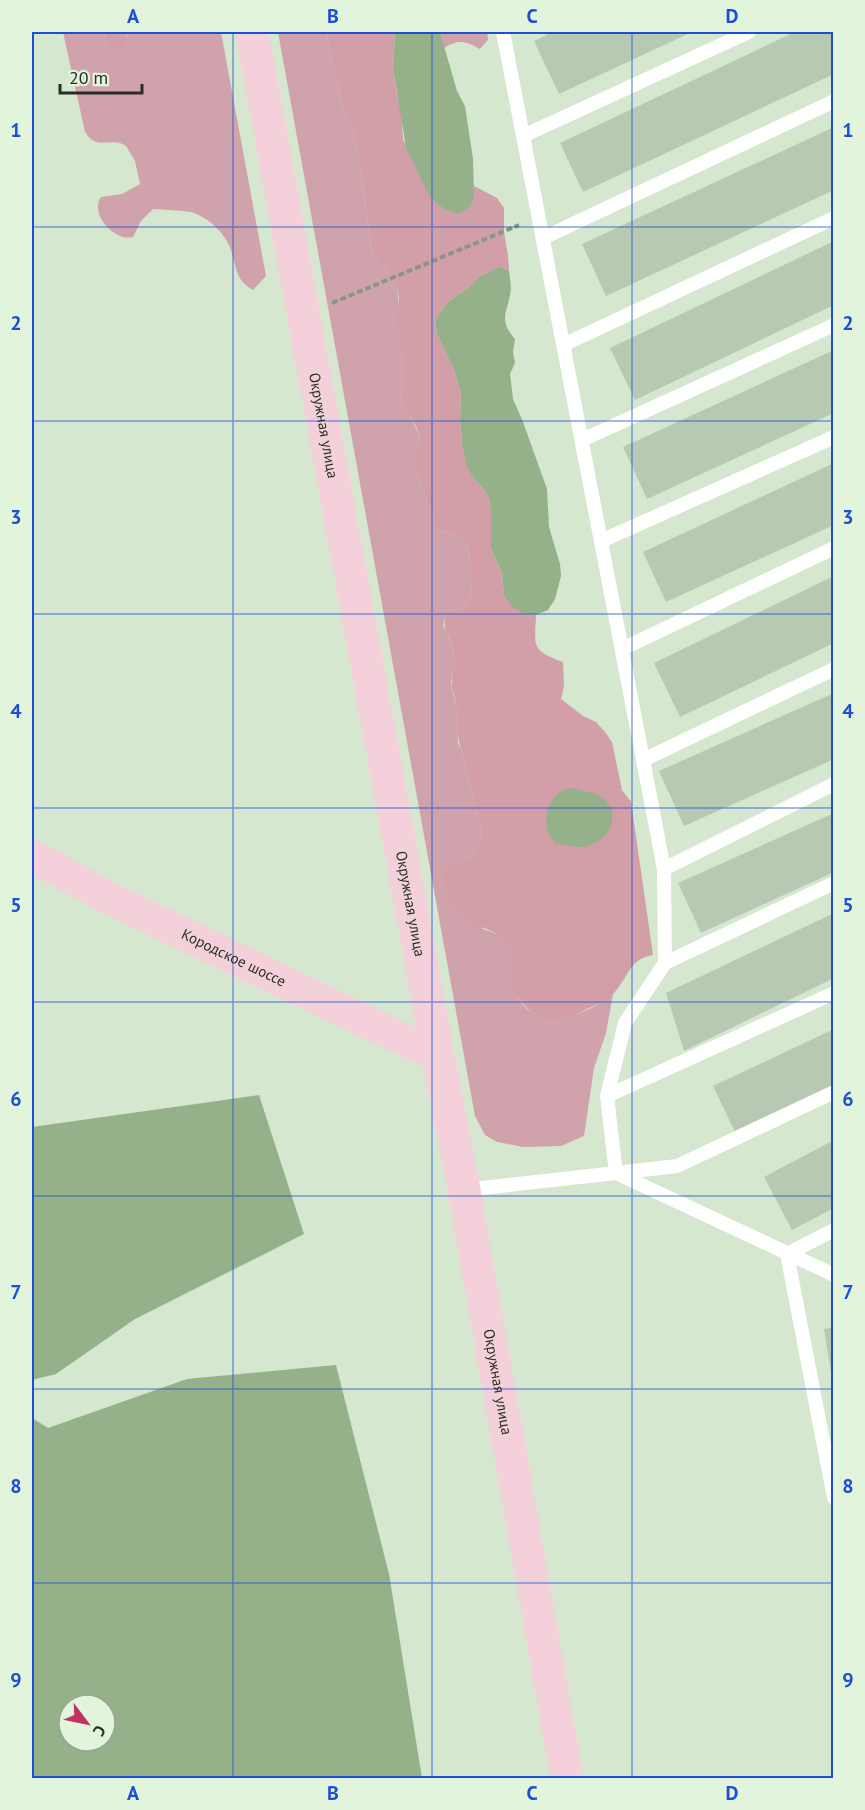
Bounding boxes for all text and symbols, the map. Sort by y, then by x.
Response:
text: A [127,3,140,29]
text: B [327,3,339,29]
text: C [526,3,538,29]
text: D [726,3,739,29]
scale bar [60,57,142,95]
text: 20 m [69,66,108,89]
text: 1 [10,117,22,143]
text: 1 [842,117,854,143]
text: 2 [10,310,22,336]
text: 2 [842,310,854,336]
street label: Окружная улица [305,371,343,480]
text: 3 [10,504,22,530]
text: 3 [842,504,854,530]
text: 4 [10,698,22,724]
text: 4 [842,698,854,724]
street label: Окружная улица [392,849,430,958]
text: 5 [10,892,22,918]
text: 5 [842,892,854,918]
street label: Кородское шоссе [179,924,289,991]
text: 6 [10,1086,22,1112]
text: 6 [842,1086,854,1112]
text: 7 [10,1279,22,1305]
text: 7 [842,1279,854,1305]
street label: Окружная улица [479,1327,517,1436]
text: 8 [10,1473,22,1499]
text: 8 [842,1473,854,1499]
text: 9 [10,1667,22,1693]
text: 9 [842,1667,854,1693]
north arrow [57,1693,117,1753]
text: С [89,1722,111,1740]
text: A [127,1780,140,1806]
text: B [327,1780,339,1806]
text: C [526,1780,538,1806]
text: D [726,1780,739,1806]

